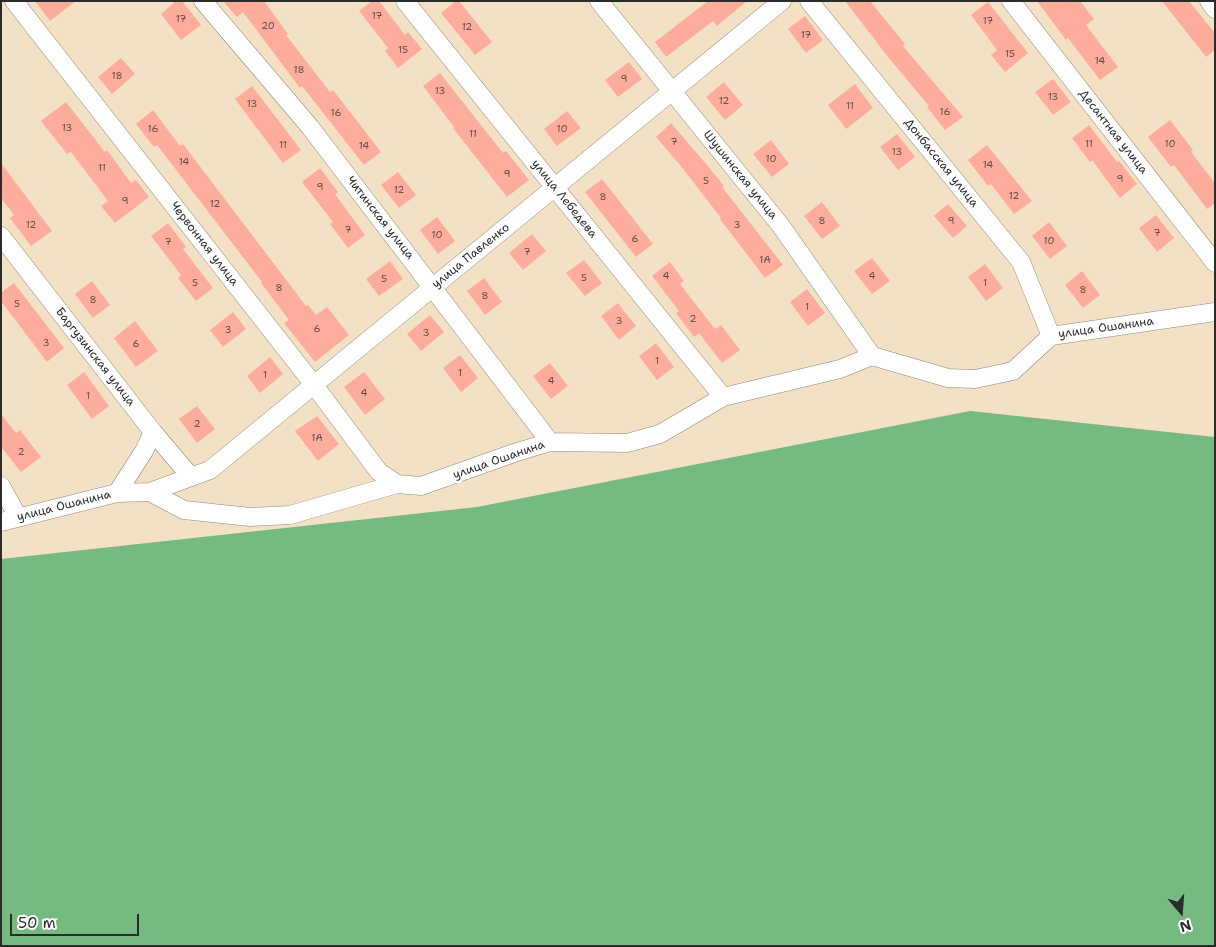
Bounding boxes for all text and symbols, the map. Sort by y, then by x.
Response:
house number: 17 [372,10,382,22]
house number: 17 [176,13,186,25]
house number: 17 [983,15,993,27]
house number: 20 [261,20,275,32]
house number: 12 [462,21,472,33]
house number: 17 [801,29,811,41]
house number: 15 [398,44,408,56]
house number: 15 [1005,48,1015,60]
house number: 14 [1095,55,1105,67]
house number: 18 [293,64,305,76]
house number: 18 [111,70,123,82]
house number: 9 [621,73,627,85]
house number: 13 [435,85,445,97]
street label: Десантная улица [1076,87,1150,177]
house number: 13 [1048,91,1058,103]
house number: 12 [719,95,729,107]
house number: 13 [247,98,257,110]
house number: 11 [846,100,854,112]
house number: 16 [940,106,950,118]
house number: 16 [331,107,341,119]
street label: Донбасская улица [901,116,981,210]
house number: 13 [62,122,72,134]
house number: 16 [148,123,158,135]
house number: 10 [557,123,567,135]
house number: 11 [469,128,477,140]
street label: Шушинская улица [700,128,780,222]
house number: 7 [671,136,677,148]
house number: 11 [1085,138,1093,150]
house number: 10 [1165,138,1175,150]
house number: 11 [279,139,287,151]
house number: 14 [359,140,369,152]
house number: 13 [892,146,902,158]
house number: 10 [766,153,776,165]
house number: 14 [179,156,189,168]
street label: улица Лебедева [528,157,600,241]
house number: 14 [983,159,993,171]
house number: 11 [98,162,106,174]
house number: 9 [504,168,510,180]
house number: 9 [1117,173,1123,185]
street label: Читинская улица [343,174,417,262]
house number: 5 [703,175,709,187]
house number: 9 [317,181,323,193]
house number: 12 [394,184,404,196]
house number: 12 [1009,190,1019,202]
house number: 8 [600,191,606,203]
house number: 9 [122,195,128,207]
house number: 12 [210,198,220,210]
street label: Червонная улица [167,199,241,289]
house number: 8 [819,215,825,227]
house number: 9 [948,215,954,227]
house number: 12 [26,219,36,231]
house number: 3 [734,219,740,231]
street label: улица Павленко [429,220,513,292]
house number: 7 [345,224,351,236]
house number: 7 [1154,227,1160,239]
house number: 10 [432,229,442,241]
house number: 6 [632,233,638,245]
house number: 10 [1044,235,1054,247]
house number: 7 [165,236,171,248]
house number: 7 [524,246,530,258]
house number: 1А [759,254,771,266]
house number: 4 [663,270,669,282]
house number: 4 [869,270,875,282]
house number: 5 [581,272,587,284]
house number: 5 [381,273,387,285]
house number: 5 [192,277,198,289]
house number: 1 [983,277,987,289]
house number: 8 [276,282,282,294]
house number: 8 [1080,284,1086,296]
house number: 8 [482,290,488,302]
house number: 8 [90,294,96,306]
house number: 5 [14,298,20,310]
house number: 1 [805,301,809,313]
street label: Баргузинская улица [52,305,138,409]
house number: 2 [690,313,696,325]
street label: улица Ошанина [1057,314,1155,342]
house number: 3 [616,315,622,327]
house number: 6 [314,323,320,335]
house number: 3 [225,324,231,336]
house number: 3 [423,327,429,339]
house number: 3 [43,337,49,349]
house number: 6 [133,338,139,350]
house number: 1 [655,355,659,367]
house number: 1 [458,367,462,379]
house number: 1 [263,369,267,381]
house number: 4 [548,375,554,387]
house number: 4 [361,387,367,399]
house number: 1 [86,390,90,402]
house number: 2 [194,418,200,430]
house number: 1А [311,432,323,444]
street label: улица Ошанина [451,438,547,482]
house number: 2 [18,446,24,458]
street label: улица Ошанина [16,487,112,525]
north arrow [1156,887,1206,937]
scale bar [12,904,141,936]
text: 50 m [18,913,56,933]
text: N [1178,916,1194,937]

